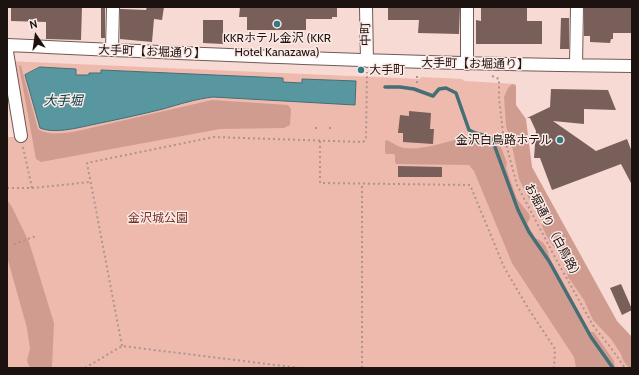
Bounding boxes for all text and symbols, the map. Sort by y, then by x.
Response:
north arrow [16,16,56,56]
text: N [28,17,39,32]
marker: KKRホテル金沢 (KKR Hotel Kanazawa) [272,19,282,29]
street label: 中町 [359,22,373,46]
place label: KKRホテル金沢 (KKR Hotel Kanazawa) [223,31,331,59]
street label: 大手町【お堀通り】 [98,43,206,61]
street label: 大手町【お堀通り】 [421,56,529,72]
place label: 大手町 [369,63,405,77]
marker: 大手町 [356,65,366,75]
water label: 大手堀 [44,93,82,109]
place label: 金沢白鳥路ホテル [456,133,552,147]
marker: 金沢白鳥路ホテル [555,135,565,145]
street label: お堀通り（白鳥路） [521,181,585,283]
park label: 金沢城公園 [128,211,188,225]

